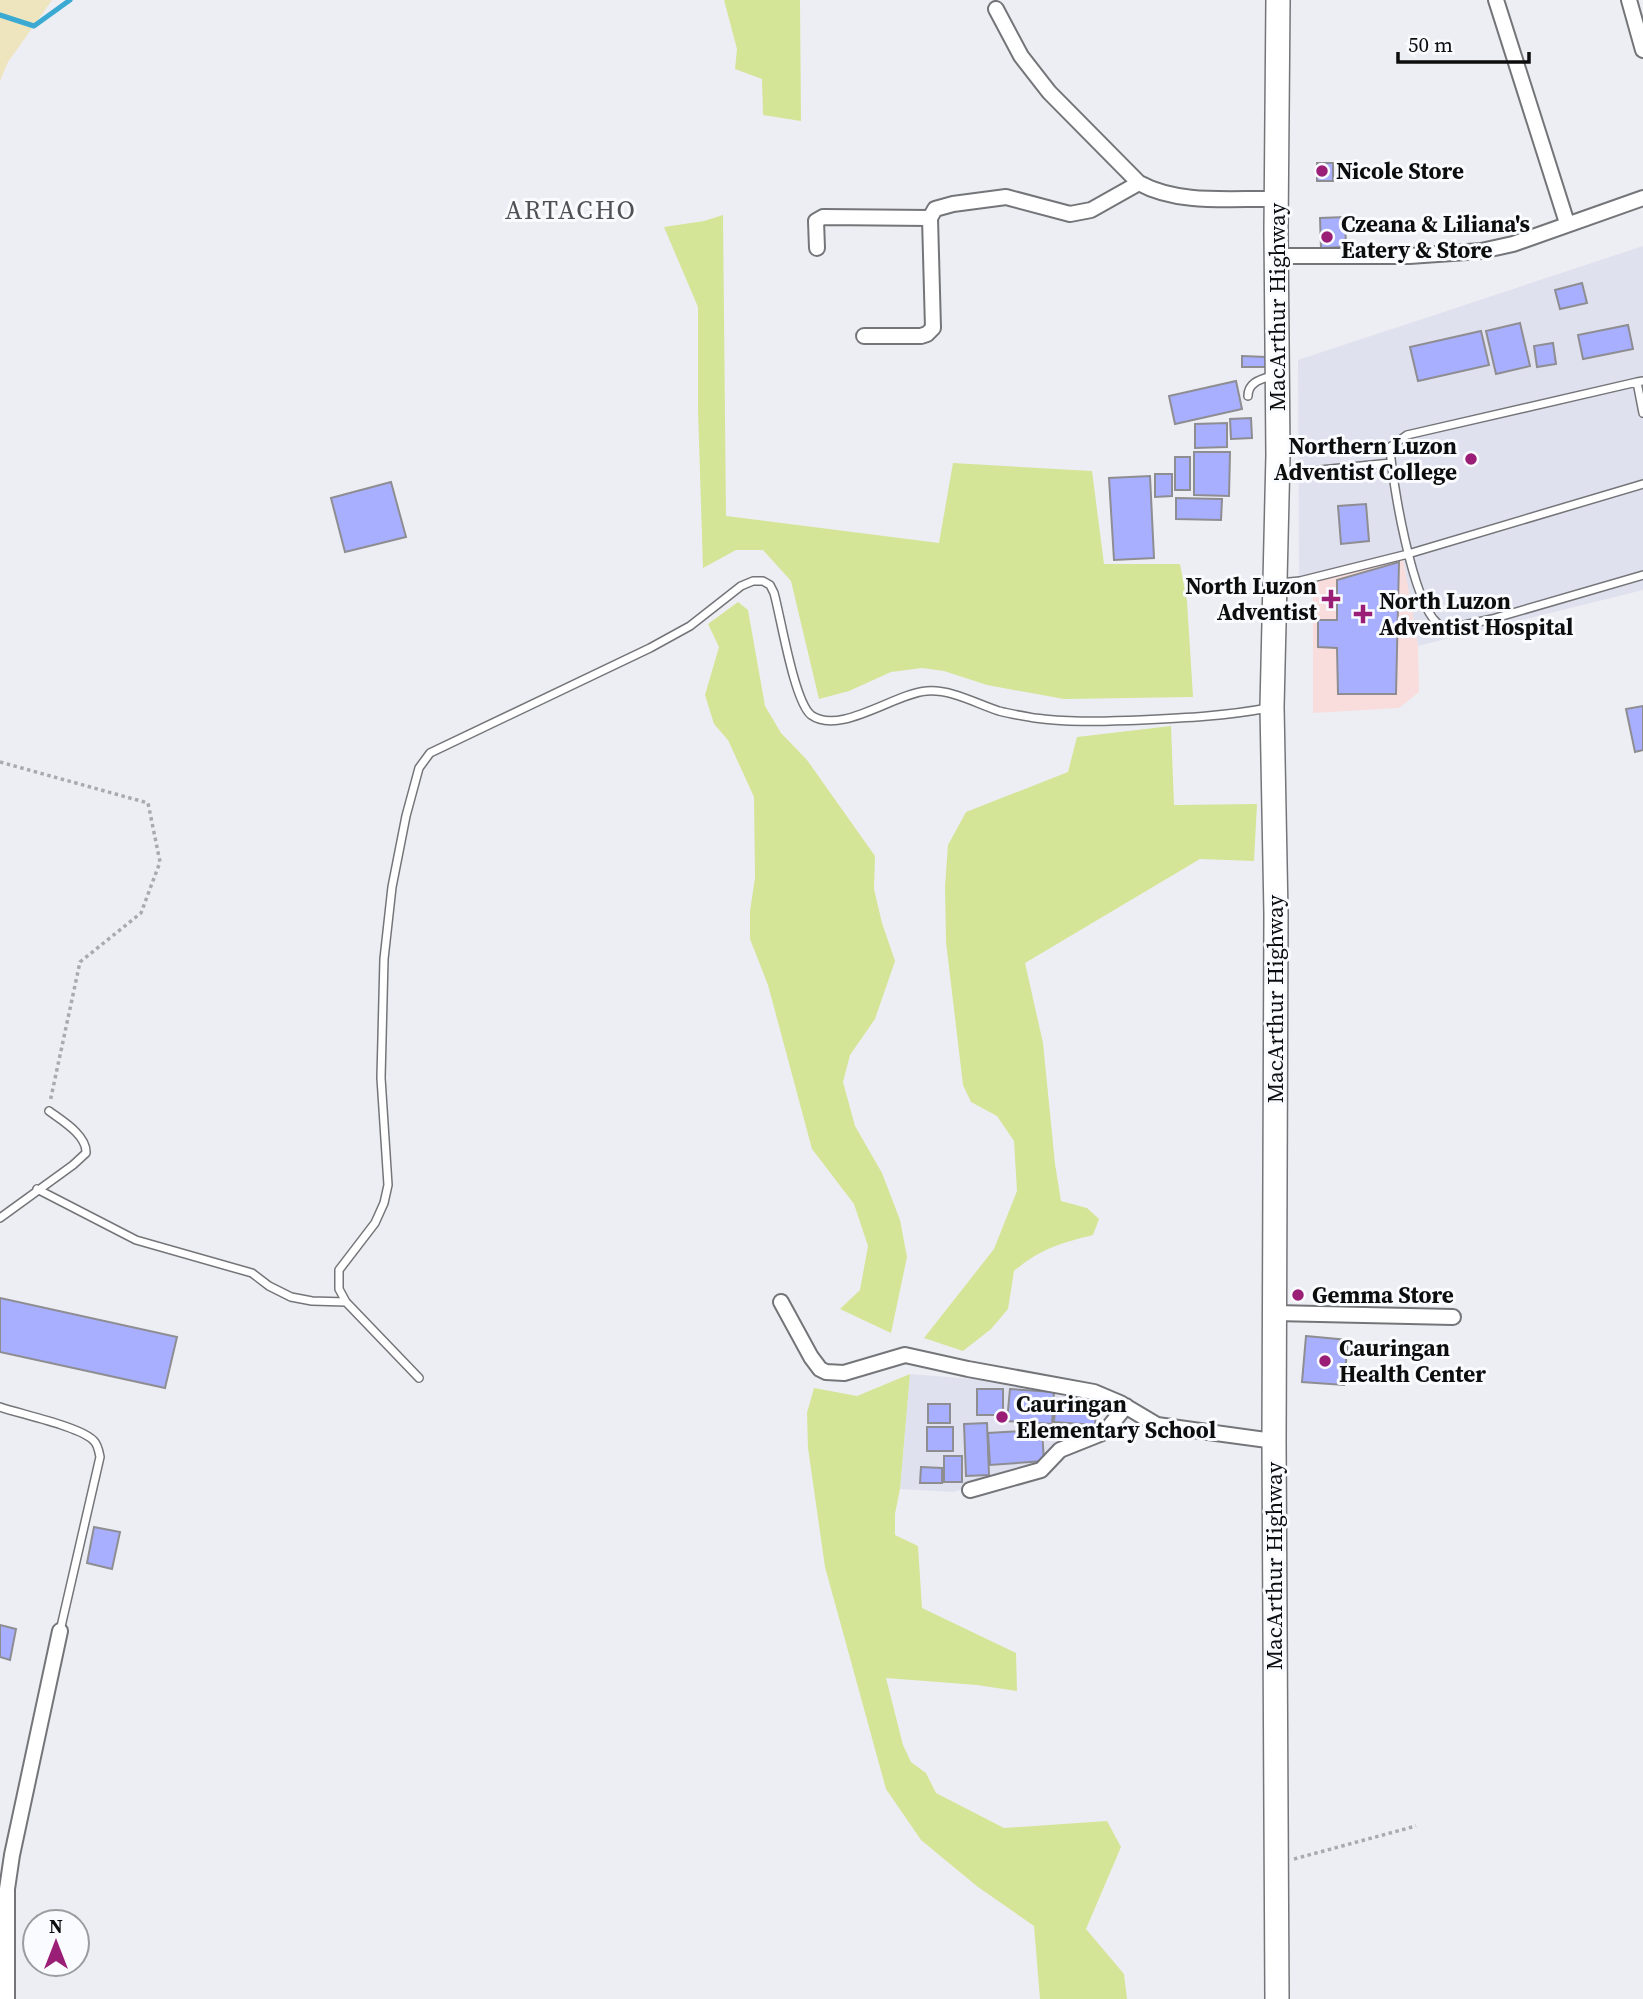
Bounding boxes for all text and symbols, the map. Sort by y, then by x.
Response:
scale bar [1398,21,1529,65]
text: 50 m [1408,30,1453,59]
place label: Nicole Store [1336,155,1464,187]
marker: Nicole Store [1314,163,1330,179]
district label: ARTACHO [505,192,637,228]
street label: MacArthur Highway [1261,203,1293,411]
place label: Czeana & Liliana's Eatery & Store [1341,208,1530,266]
marker: Czeana & Liliana's Eatery & Store [1319,229,1335,245]
place label: Northern Luzon Adventist College [1274,430,1457,488]
marker: Northern Luzon Adventist College [1463,451,1479,467]
place label: North Luzon Adventist [1185,570,1318,628]
place label: North Luzon Adventist Hospital [1379,585,1574,643]
marker: North Luzon Adventist [1323,591,1339,607]
marker: North Luzon Adventist Hospital [1353,604,1373,624]
street label: MacArthur Highway [1259,895,1291,1103]
place label: Gemma Store [1312,1279,1454,1311]
marker: Gemma Store [1290,1287,1306,1303]
place label: Cauringan Health Center [1339,1332,1486,1390]
marker: Cauringan Health Center [1317,1353,1333,1369]
place label: Cauringan Elementary School [1016,1388,1216,1446]
marker: Cauringan Elementary School [994,1409,1010,1425]
street label: MacArthur Highway [1258,1462,1290,1670]
north arrow [21,1908,91,1978]
text: N [49,1913,63,1939]

